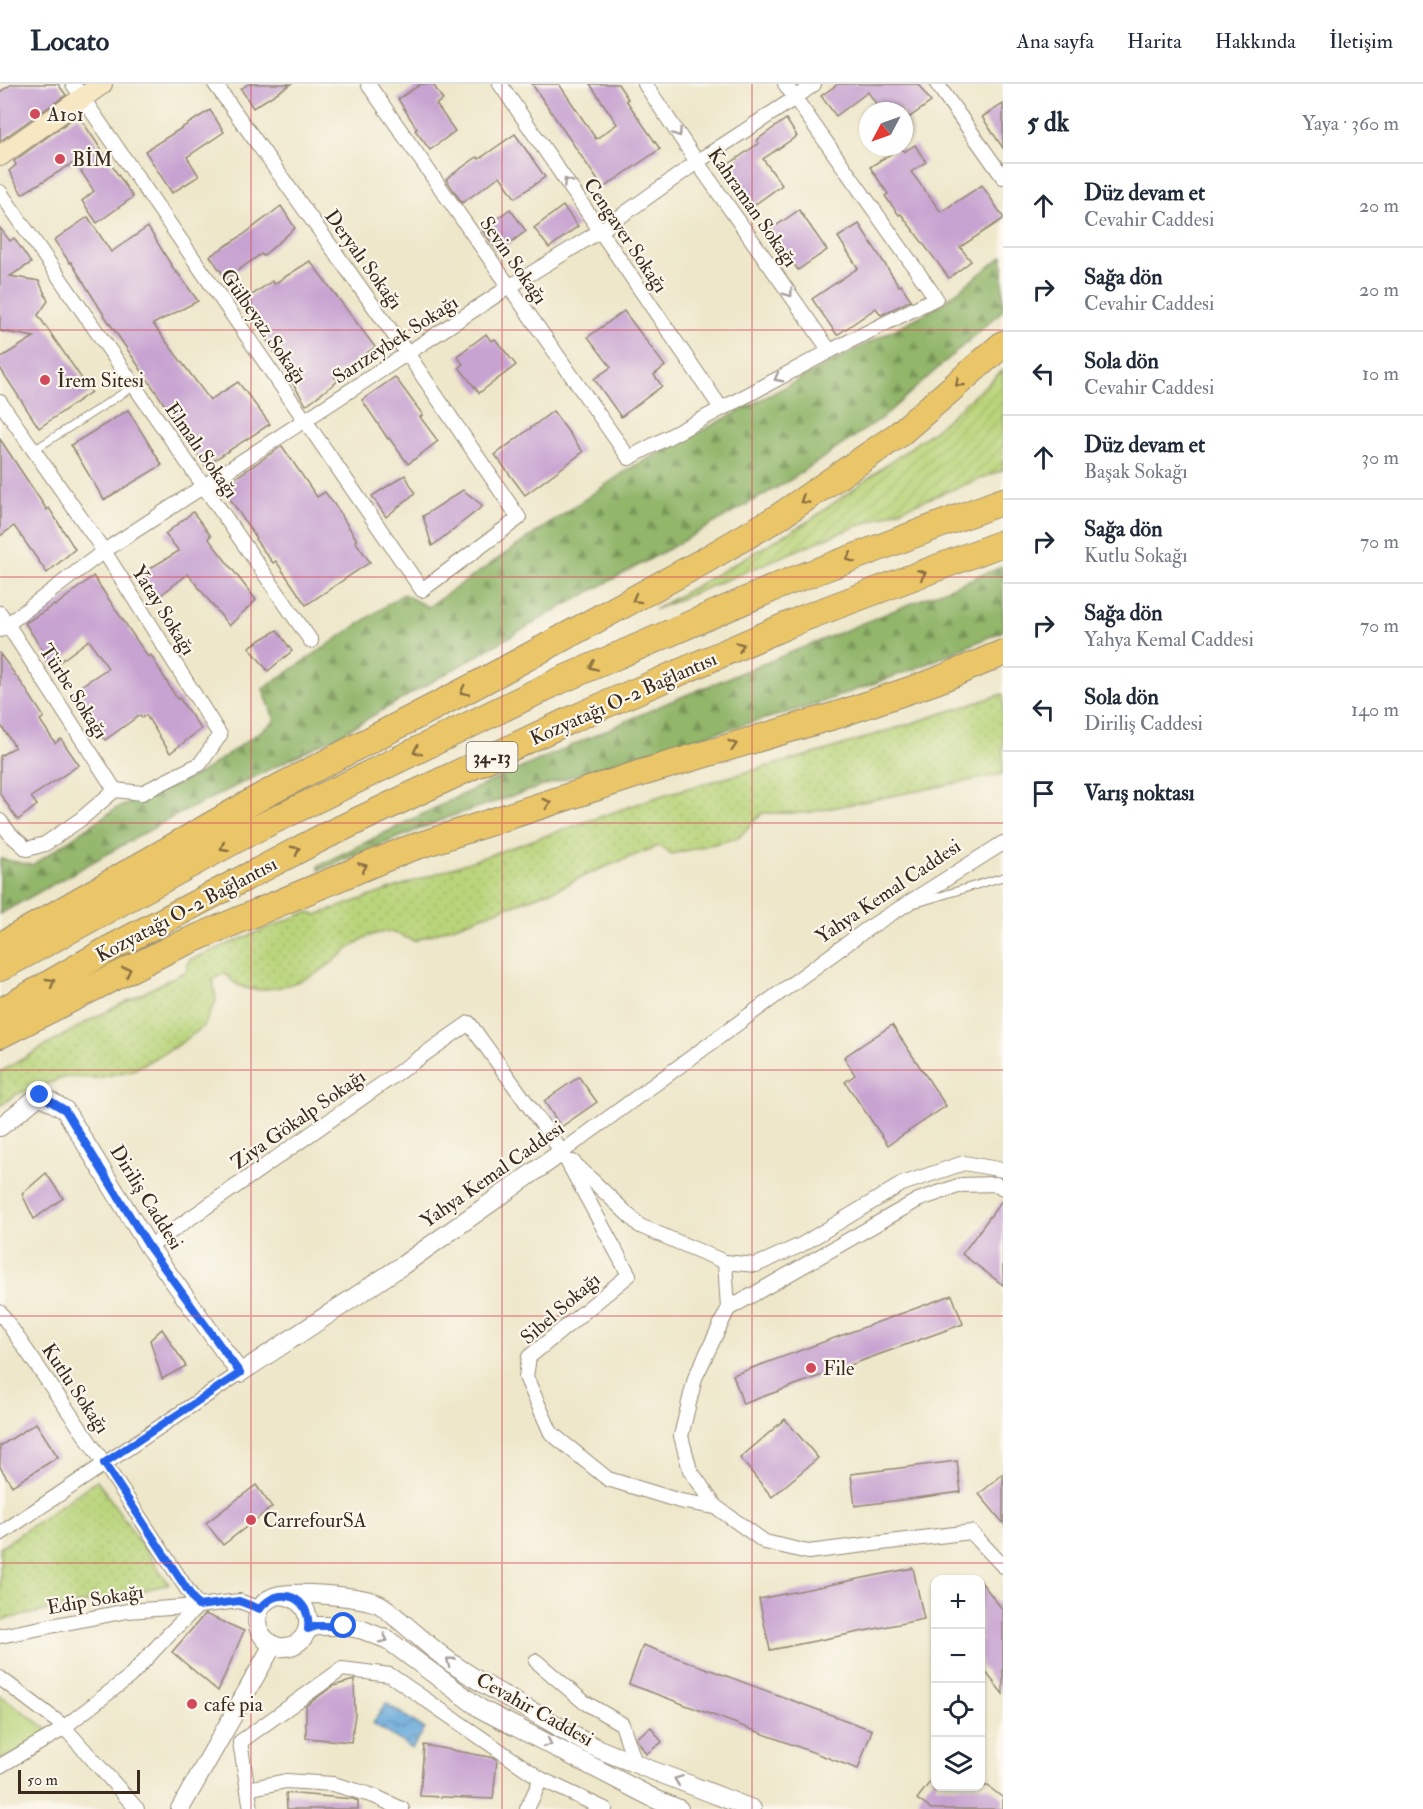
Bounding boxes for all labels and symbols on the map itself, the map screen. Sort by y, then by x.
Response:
place label: A101 [46,102,84,127]
north arrow [859,102,913,156]
marker: A101 [28,107,42,121]
one-way arrow [670,126,681,137]
street label: Kahraman Sokağı [702,143,803,272]
place label: BİM [72,147,113,172]
marker: BİM [53,152,67,166]
street label: Cengaver Sokağı [578,173,673,297]
one-way arrow [563,178,574,189]
street label: Deryalı Sokağı [319,205,408,314]
street label: Sevin Sokağı [474,212,553,309]
street label: Gülbeyaz Sokağı [215,264,312,389]
one-way arrow [782,286,793,297]
street label: Sarızeybek Sokağı [328,290,463,389]
place label: İrem Sitesi [57,368,144,393]
one-way arrow [774,371,784,382]
marker: İrem Sitesi [38,373,52,387]
one-way arrow [956,376,966,387]
street label: Elmalı Sokağı [159,397,244,503]
one-way arrow [800,493,811,504]
one-way arrow [845,551,856,564]
street label: Yatay Sokağı [126,561,201,660]
one-way arrow [916,568,926,581]
one-way arrow [632,592,642,603]
street label: Türbe Sokağı [34,639,113,743]
one-way arrow [734,641,745,653]
street label: Kozyatağı O-2 Bağlantısı [526,646,720,751]
one-way arrow [588,659,599,671]
one-way arrow [460,684,471,696]
one-way arrow [728,740,738,752]
road number: 34-13 [466,742,518,772]
one-way arrow [412,743,423,755]
one-way arrow [541,798,552,811]
street label: Yahya Kemal Caddesi [811,834,966,949]
one-way arrow [219,840,230,851]
one-way arrow [290,846,301,858]
street label: Kozyatağı O-2 Bağlantısı [91,851,281,968]
one-way arrow [357,862,368,874]
one-way arrow [121,966,132,978]
one-way arrow [45,978,55,990]
street label: Ziya Gökalp Sokağı [226,1064,371,1176]
route end [26,1081,52,1107]
street label: Yahya Kemal Caddesi [416,1115,569,1233]
street label: Diriliş Caddesi [104,1140,189,1254]
street label: Sibel Sokağı [515,1267,605,1350]
street label: Kutlu Sokağı [36,1338,115,1438]
place label: File [823,1356,854,1381]
marker: File [804,1361,818,1375]
place label: CarrefourSA [263,1508,367,1533]
marker: CarrefourSA [244,1513,258,1527]
street label: Edip Sokağı [45,1579,145,1621]
route start [330,1612,356,1638]
one-way arrow [378,1632,389,1644]
one-way arrow [446,1657,457,1668]
street label: Cevahir Caddesi [472,1667,598,1752]
place label: cafe pia [204,1692,264,1718]
marker: cafe pia [185,1697,199,1711]
one-way arrow [542,1736,553,1748]
scale bar [18,1767,140,1794]
one-way arrow [673,1775,684,1787]

